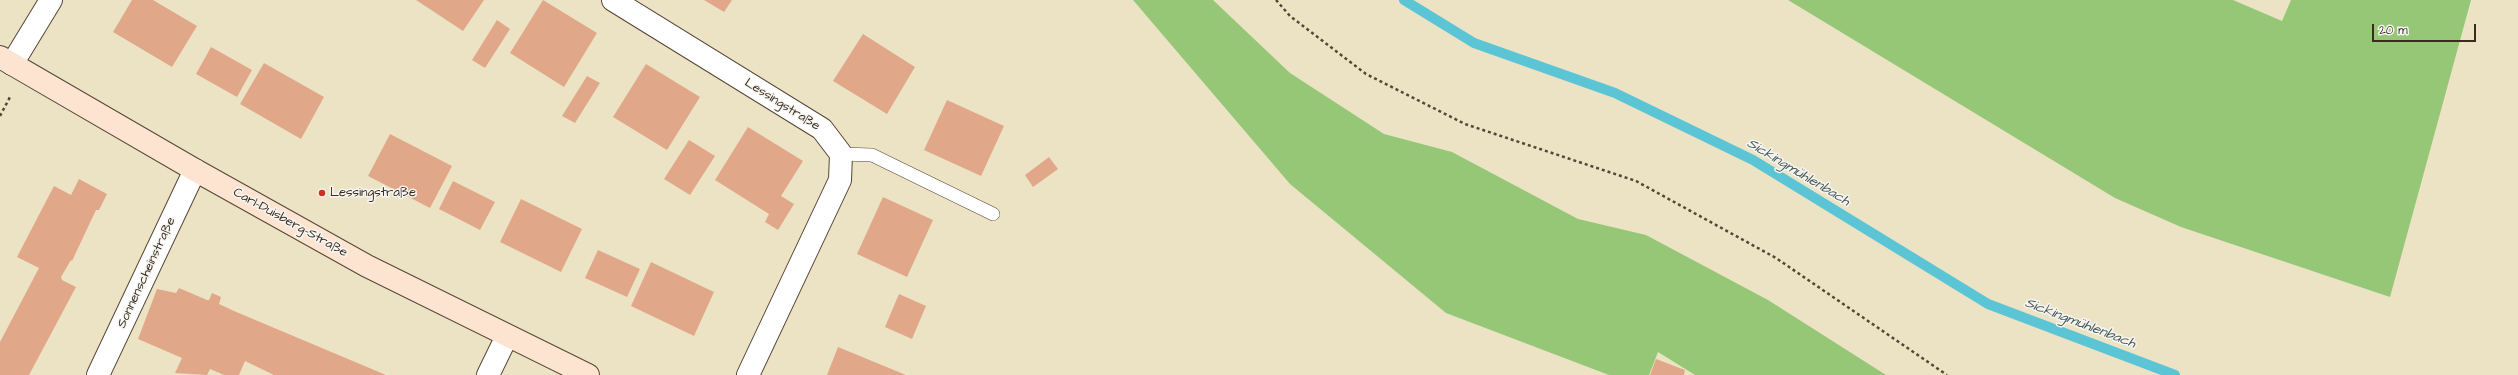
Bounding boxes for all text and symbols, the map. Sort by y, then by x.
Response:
scale bar [2374,16,2478,42]
text: 20 m [2379,22,2408,39]
street label: Lessingstraße [741,76,823,134]
water label: Sickingmühlenbach [1743,136,1853,210]
street label: Carl-Duisberg-Straße [230,185,350,261]
place label: Lessingstraße [330,185,416,201]
marker: Lessingstraße [317,188,327,198]
street label: Sonnenscheinstraße [114,215,180,331]
water label: Sickingmühlenbach [2022,295,2138,353]

